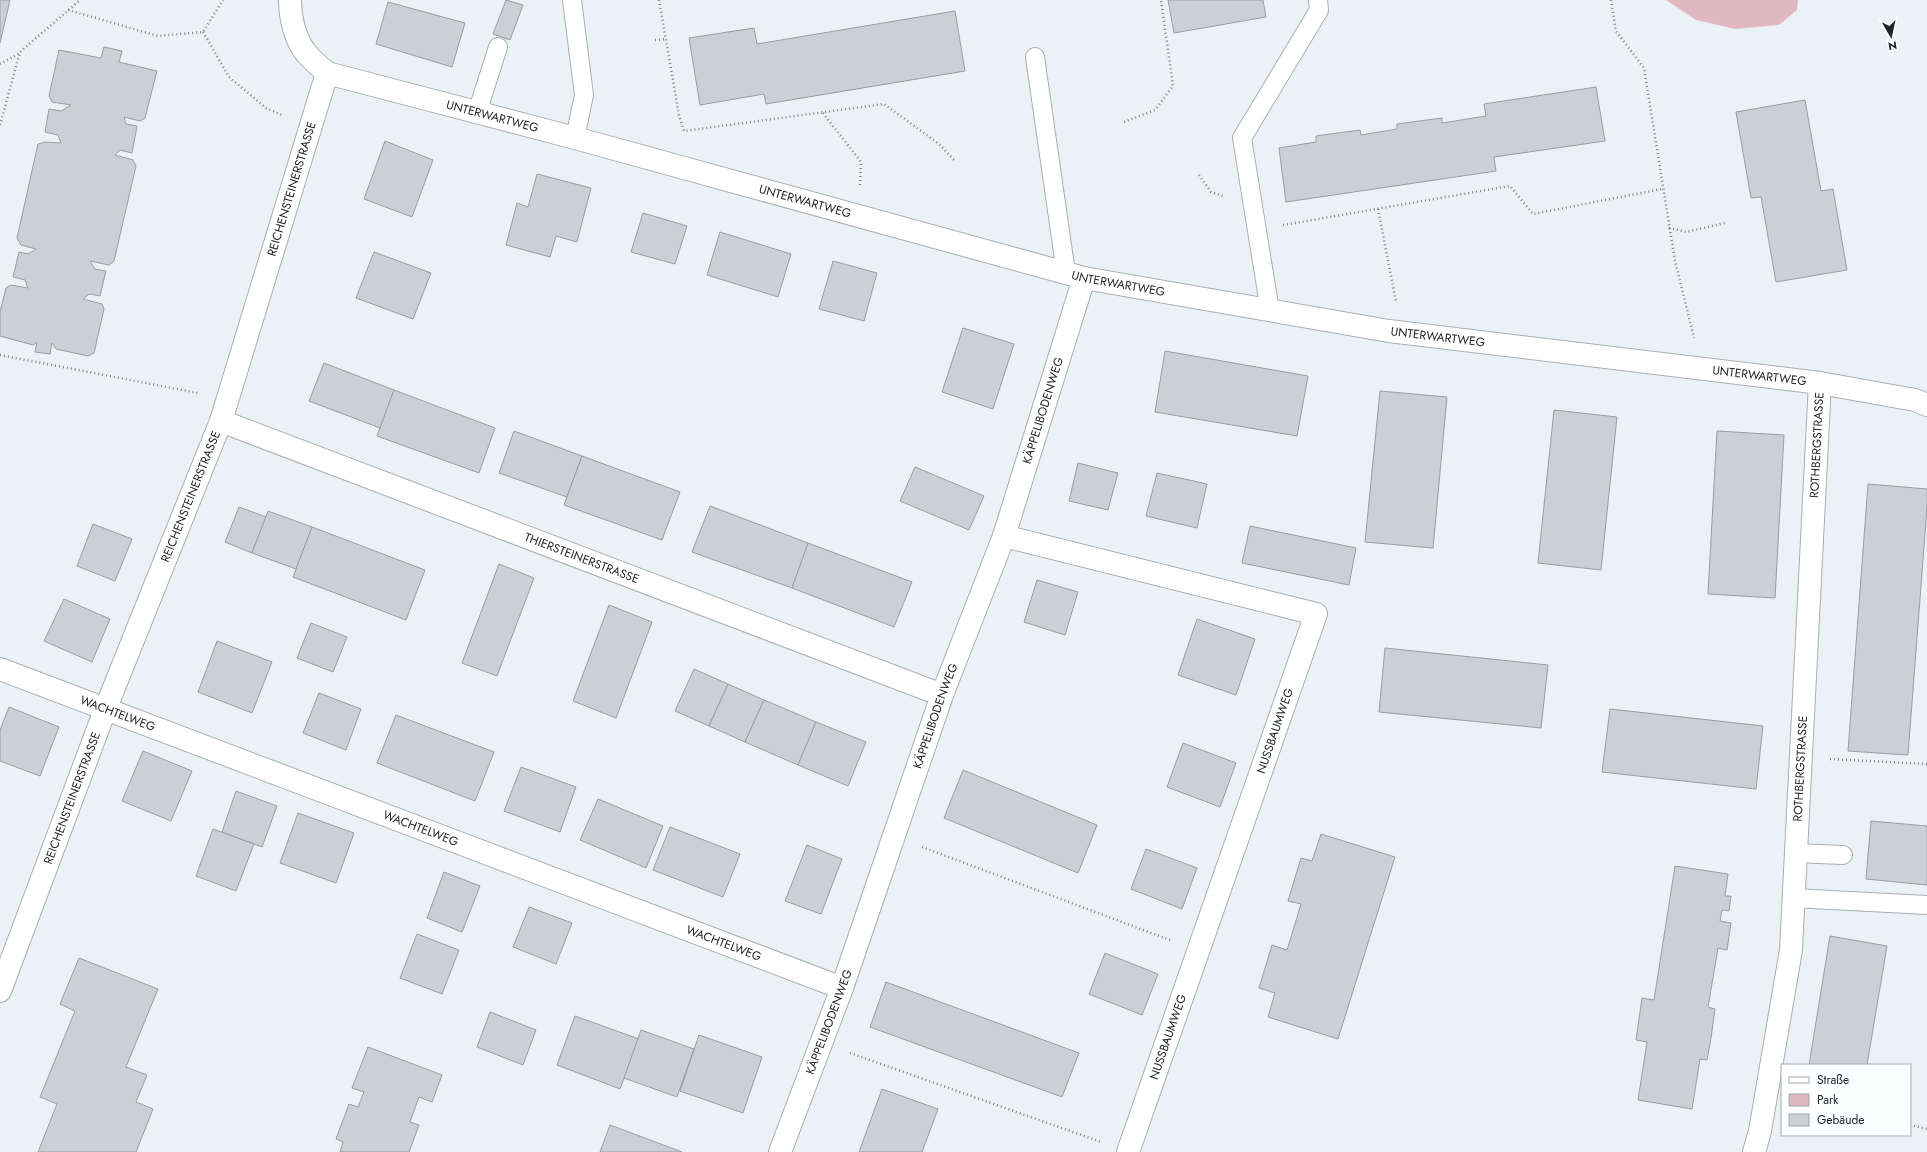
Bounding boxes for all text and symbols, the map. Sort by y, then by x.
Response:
north arrow [1871,16,1911,56]
text: N [1887,37,1898,54]
street label: UNTERWARTWEG [444,96,541,137]
street label: REICHENSTEINERSTRASSE [263,119,321,259]
street label: UNTERWARTWEG [757,180,853,223]
street label: UNTERWARTWEG [1069,266,1166,301]
street label: UNTERWARTWEG [1390,322,1486,352]
street label: KÄPPELIBODENWEG [1018,355,1068,466]
street label: UNTERWARTWEG [1711,361,1808,390]
street label: ROTHBERGSTRASSE [1805,392,1829,499]
street label: REICHENSTEINERSTRASSE [156,428,225,565]
street label: THIERSTEINERSTRASSE [522,528,642,588]
street label: KÄPPELIBODENWEG [908,660,963,771]
street label: NUSSBAUMWEG [1252,686,1298,776]
street label: WACHTELWEG [78,691,158,736]
street label: ROTHBERGSTRASSE [1789,715,1812,822]
street label: REICHENSTEINERSTRASSE [39,729,105,867]
street label: WACHTELWEG [381,806,461,851]
street label: WACHTELWEG [684,921,764,966]
street label: KÄPPELIBODENWEG [801,967,857,1077]
street label: NUSSBAUMWEG [1145,992,1191,1082]
legend [1781,1064,1911,1136]
text: Straße [1817,1071,1849,1089]
text: Park [1817,1091,1839,1109]
text: Gebäude [1817,1111,1864,1129]

